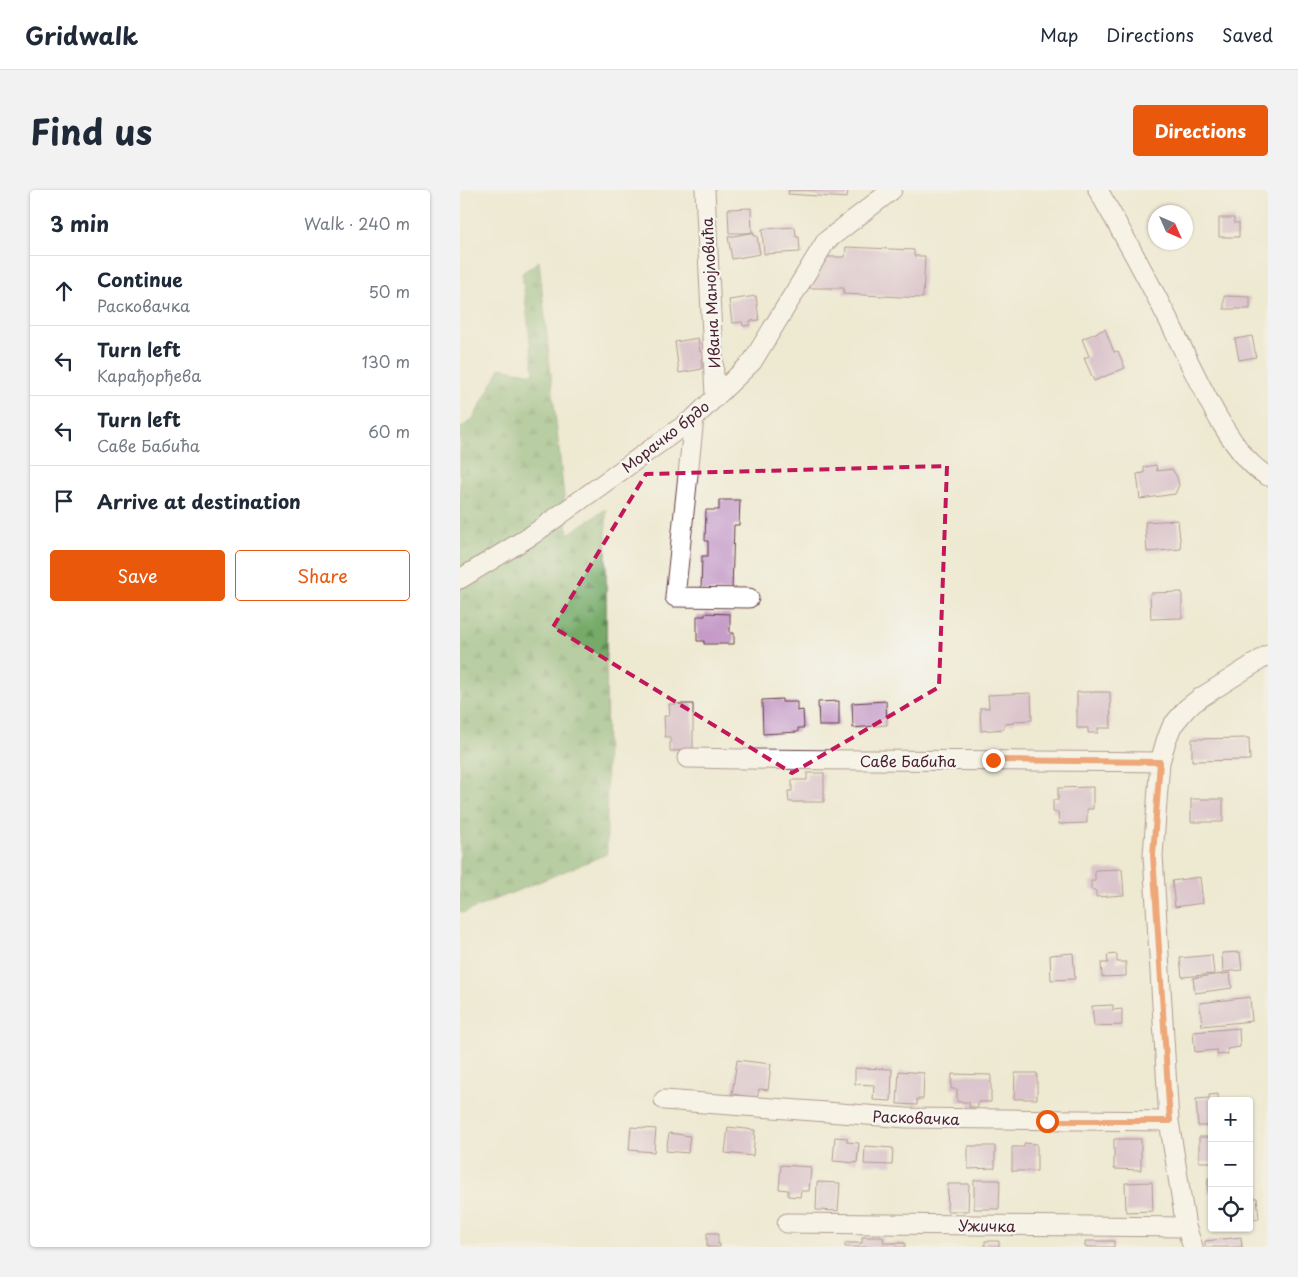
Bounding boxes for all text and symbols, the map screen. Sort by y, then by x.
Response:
text: Gridwalk [25,17,138,53]
text: Map [1040,21,1078,48]
text: Directions [1106,21,1194,48]
text: Saved [1222,21,1273,48]
text: Find us [30,104,152,157]
button: Directions [1133,105,1268,156]
north arrow [1148,205,1193,250]
text: 3 min [50,207,109,239]
text: Walk · 240 m [304,211,410,235]
street label: Ивана Манојловића [695,217,725,369]
text: Continue [97,265,183,293]
icon: ahead [50,277,78,305]
text: 50 m [369,279,410,303]
text: Расковачка [97,293,190,317]
text: Turn left [97,335,181,363]
icon: left [50,347,78,375]
text: 130 m [362,349,410,373]
text: Карађорђева [97,363,201,387]
street label: Морачко брдо [616,394,714,478]
text: Turn left [97,405,181,433]
icon: left [50,417,78,445]
text: 60 m [368,419,410,443]
text: Саве Бабића [97,433,200,457]
icon: arrive [50,487,78,515]
text: Arrive at destination [97,487,301,515]
button: Save [50,550,225,601]
button: Share [235,550,410,601]
street label: Саве Бабића [860,749,957,772]
route end [982,749,1005,772]
map controls [1208,1097,1253,1232]
button: + [1208,1097,1253,1142]
street label: Расковачка [872,1104,961,1130]
route start [1036,1110,1059,1133]
button: − [1208,1142,1253,1187]
button: locate [1208,1187,1253,1232]
street label: Ужичка [958,1213,1016,1237]

